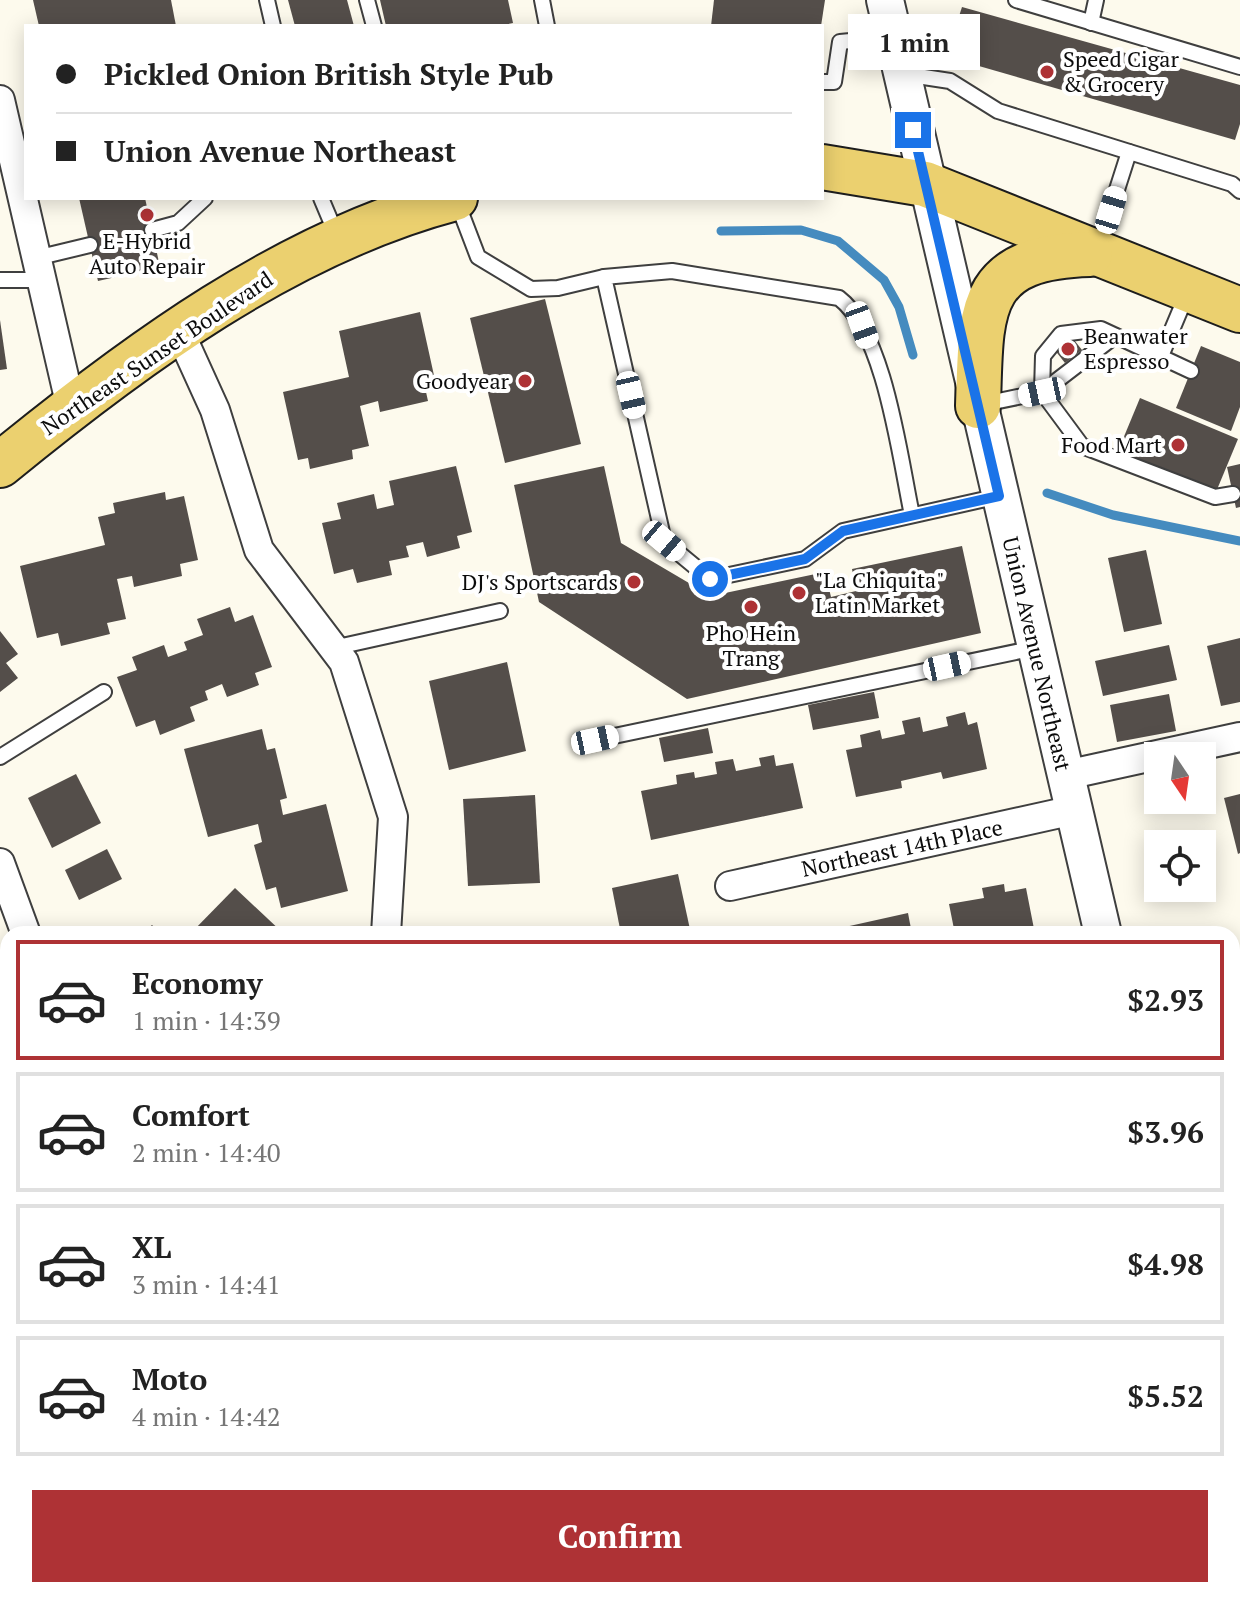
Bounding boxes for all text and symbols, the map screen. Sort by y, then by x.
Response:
callout: 1 min [847,14,979,70]
text: 1 min [878,25,950,59]
place label: Speed Cigar & Grocery [1063,44,1179,98]
text: Pickled Onion British Style Pub [104,54,553,94]
marker: Speed Cigar & Grocery [1038,63,1056,81]
route end [895,112,931,148]
text: Union Avenue Northeast [104,131,456,171]
car [1093,184,1129,236]
marker: E-Hybrid Auto Repair [138,206,156,224]
place label: E-Hybrid Auto Repair [89,226,206,280]
street label: Northeast Sunset Boulevard [35,264,278,441]
car [843,298,881,352]
place label: Beanwater Espresso [1084,321,1188,375]
marker: Beanwater Espresso [1059,340,1077,358]
place label: Goodyear [416,366,510,395]
car [614,369,648,421]
marker: Goodyear [516,372,534,390]
car [1016,375,1068,409]
place label: Food Mart [1061,430,1162,459]
marker: Food Mart [1169,436,1187,454]
car [638,516,690,566]
street label: Union Avenue Northeast [996,534,1079,774]
route start [692,561,728,597]
place label: "La Chiquita" Latin Market [815,565,945,619]
place label: DJ's Sportscards [462,567,618,596]
marker: DJ's Sportscards [625,573,643,591]
marker: "La Chiquita" Latin Market [790,584,808,602]
marker: Pho Hein Trang [742,598,760,616]
place label: Pho Hein Trang [706,618,796,672]
car [921,649,973,683]
car [569,723,621,757]
north arrow [1144,742,1216,814]
map controls [1144,742,1216,902]
street label: Northeast 14th Place [799,812,1005,883]
button: locate [1144,830,1216,902]
text: Economy [132,963,263,1003]
icon: car [36,964,108,1036]
text: $2.93 [1127,980,1204,1020]
text: 1 min · 14:39 [132,1003,281,1037]
text: Comfort [132,1095,250,1135]
icon: car [36,1096,108,1168]
text: $3.96 [1127,1112,1204,1152]
text: 2 min · 14:40 [132,1135,281,1169]
text: XL [132,1227,171,1267]
icon: car [36,1228,108,1300]
text: $4.98 [1127,1244,1204,1284]
text: 3 min · 14:41 [132,1267,281,1301]
text: Moto [132,1359,207,1399]
icon: car [36,1360,108,1432]
text: $5.52 [1127,1376,1204,1416]
text: 4 min · 14:42 [132,1399,281,1433]
button: Confirm [32,1490,1208,1582]

